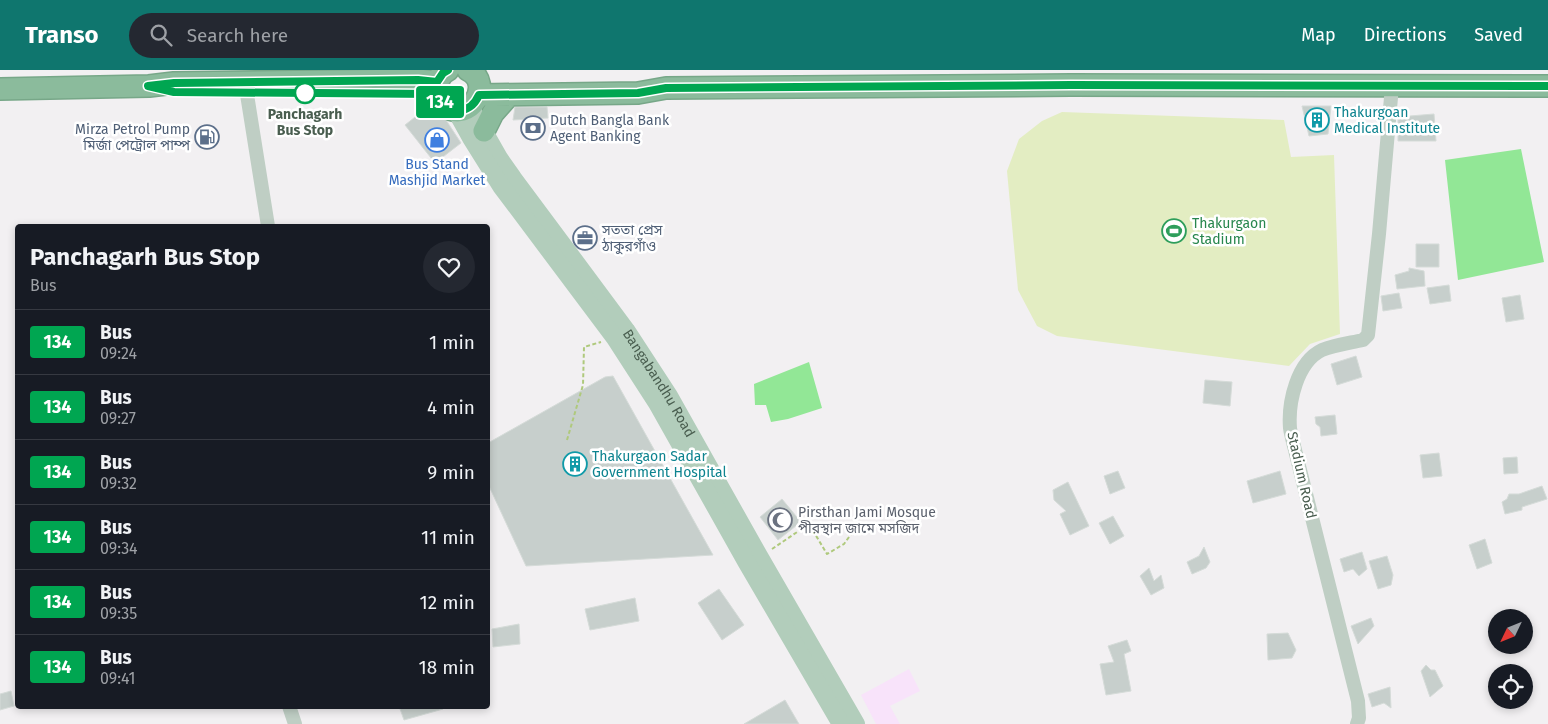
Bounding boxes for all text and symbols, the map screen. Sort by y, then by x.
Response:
search box [129,13,479,58]
text: Transo [25,21,99,49]
icon: search [147,21,175,49]
text: Search here [187,24,288,47]
text: Map [1301,24,1336,46]
text: Directions [1364,24,1446,46]
text: Saved [1474,24,1523,46]
marker: Panchagarh Bus Stop [294,82,316,104]
line badge: 134 [411,86,469,118]
text: 134 [426,91,454,113]
place label: Thakurgoan Medical Institute [1334,104,1440,137]
place label: Panchagarh Bus Stop [268,106,342,139]
building icon: Thakurgoan Medical Institute [1304,107,1330,133]
place label: Dutch Bangla Bank Agent Banking [550,112,670,145]
bank icon: Dutch Bangla Bank Agent Banking [520,115,546,141]
place label: Mirza Petrol Pump মির্জা পেট্রোল পাম্প [75,121,191,154]
fuel station icon: Mirza Petrol Pump মির্জা পেট্রোল পাম্প [194,124,220,150]
shop icon: Bus Stand Mashjid Market [424,127,450,153]
place label: Bus Stand Mashjid Market [389,156,486,189]
place label: Thakurgaon Stadium [1192,215,1266,248]
sports icon: Thakurgaon Stadium [1161,218,1187,244]
place label: সততা প্রেস ঠাকুরগাঁও [601,222,663,255]
office icon: সততা প্রেস ঠাকুরগাঁও [572,225,598,251]
button: heart [423,241,475,293]
text: Panchagarh Bus Stop [30,243,260,271]
text: Bus [30,276,57,295]
text: Bus [100,321,132,344]
street label: Bangabandhu Road [619,326,698,440]
text: 134 [44,331,71,353]
text: 1 min [429,331,475,354]
text: 09:24 [100,344,137,363]
text: Bus [100,386,132,409]
text: 134 [44,396,71,418]
text: 4 min [427,396,475,419]
text: 09:27 [100,409,136,428]
street label: Stadium Road [1283,430,1320,520]
place label: Thakurgaon Sadar Government Hospital [592,448,727,481]
text: Bus [100,451,132,474]
building icon: Thakurgaon Sadar Government Hospital [562,451,588,477]
text: 134 [44,461,71,483]
text: 9 min [427,461,475,484]
text: 09:32 [100,474,137,493]
place label: Pirsthan Jami Mosque পীরস্থান জামে মসজিদ [798,504,936,537]
mosque icon: Pirsthan Jami Mosque পীরস্থান জামে মসজিদ [767,507,793,533]
text: Bus [100,516,132,539]
text: 134 [44,526,71,548]
text: 11 min [421,526,475,549]
text: 09:34 [100,539,138,558]
text: Bus [100,581,132,604]
text: 134 [44,591,71,613]
text: 12 min [420,591,475,614]
text: 09:35 [100,604,137,623]
north arrow [1488,609,1532,654]
map controls [1488,609,1533,709]
text: Bus [100,646,132,669]
text: 134 [44,656,71,678]
text: 18 min [418,656,475,679]
button: locate [1488,664,1533,709]
text: 09:41 [100,669,135,688]

